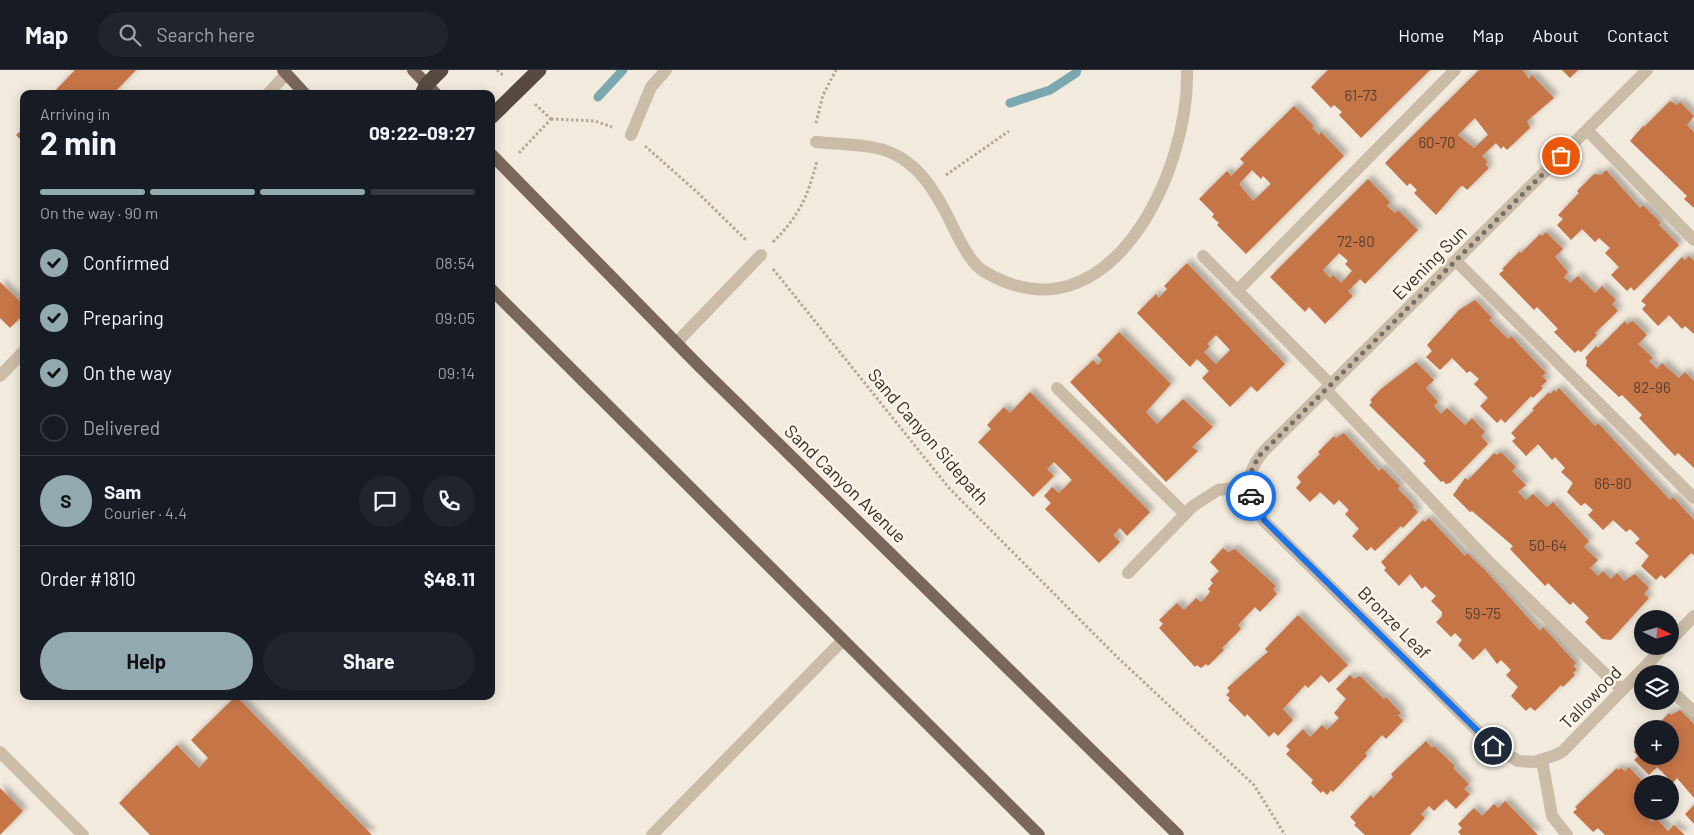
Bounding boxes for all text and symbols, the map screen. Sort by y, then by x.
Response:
search box [98,12,448,57]
text: Map [25,20,68,49]
icon: search [116,21,144,49]
text: Search here [156,23,255,46]
text: Home [1398,24,1444,46]
text: Map [1472,24,1504,46]
text: About [1532,24,1579,46]
text: Contact [1607,24,1669,46]
house number: 61-73 [1345,86,1377,104]
text: Arriving in [40,104,110,123]
text: 09:22–09:27 [369,121,475,144]
text: 2 min [40,123,117,161]
house number: 60-70 [1418,133,1456,151]
pin [1540,135,1582,177]
icon: bag [1547,142,1575,170]
text: On the way · 90 m [40,203,158,222]
street label: Evening Sun [1388,221,1471,304]
house number: 72-80 [1337,232,1375,250]
icon: check [40,249,68,277]
text: Confirmed [83,251,170,274]
text: 08:54 [435,253,475,272]
icon: check [40,304,68,332]
text: Preparing [83,306,164,329]
text: 09:05 [435,308,475,327]
icon: check [40,359,68,387]
text: On the way [83,361,172,384]
text: 09:14 [438,363,475,382]
street label: Sand Canyon Sidepath [864,364,994,509]
house number: 82-96 [1633,378,1671,396]
text: Delivered [83,416,160,439]
street label: Sand Canyon Avenue [780,420,911,547]
courier [1226,471,1276,521]
house number: 66-80 [1594,474,1632,492]
button: chat [359,475,411,527]
button: phone [423,475,475,527]
text: Sam [104,480,141,503]
icon: car [1237,482,1265,510]
text: S [60,489,72,512]
text: Courier · 4.4 [104,503,187,522]
house number: 50-64 [1529,536,1567,554]
text: Order #1810 [40,567,136,590]
text: $48.11 [424,567,475,590]
street label: Bronze Leaf [1354,581,1436,663]
house number: 59-75 [1465,604,1501,622]
north arrow [1634,610,1679,655]
map controls [1634,610,1679,820]
button: Help [40,632,253,690]
button: Share [263,632,475,690]
street label: Tallowood [1555,661,1626,733]
button: layers [1634,665,1679,710]
button: + [1634,720,1679,765]
pin [1472,725,1514,767]
icon: home [1479,732,1507,760]
button: − [1634,775,1679,820]

